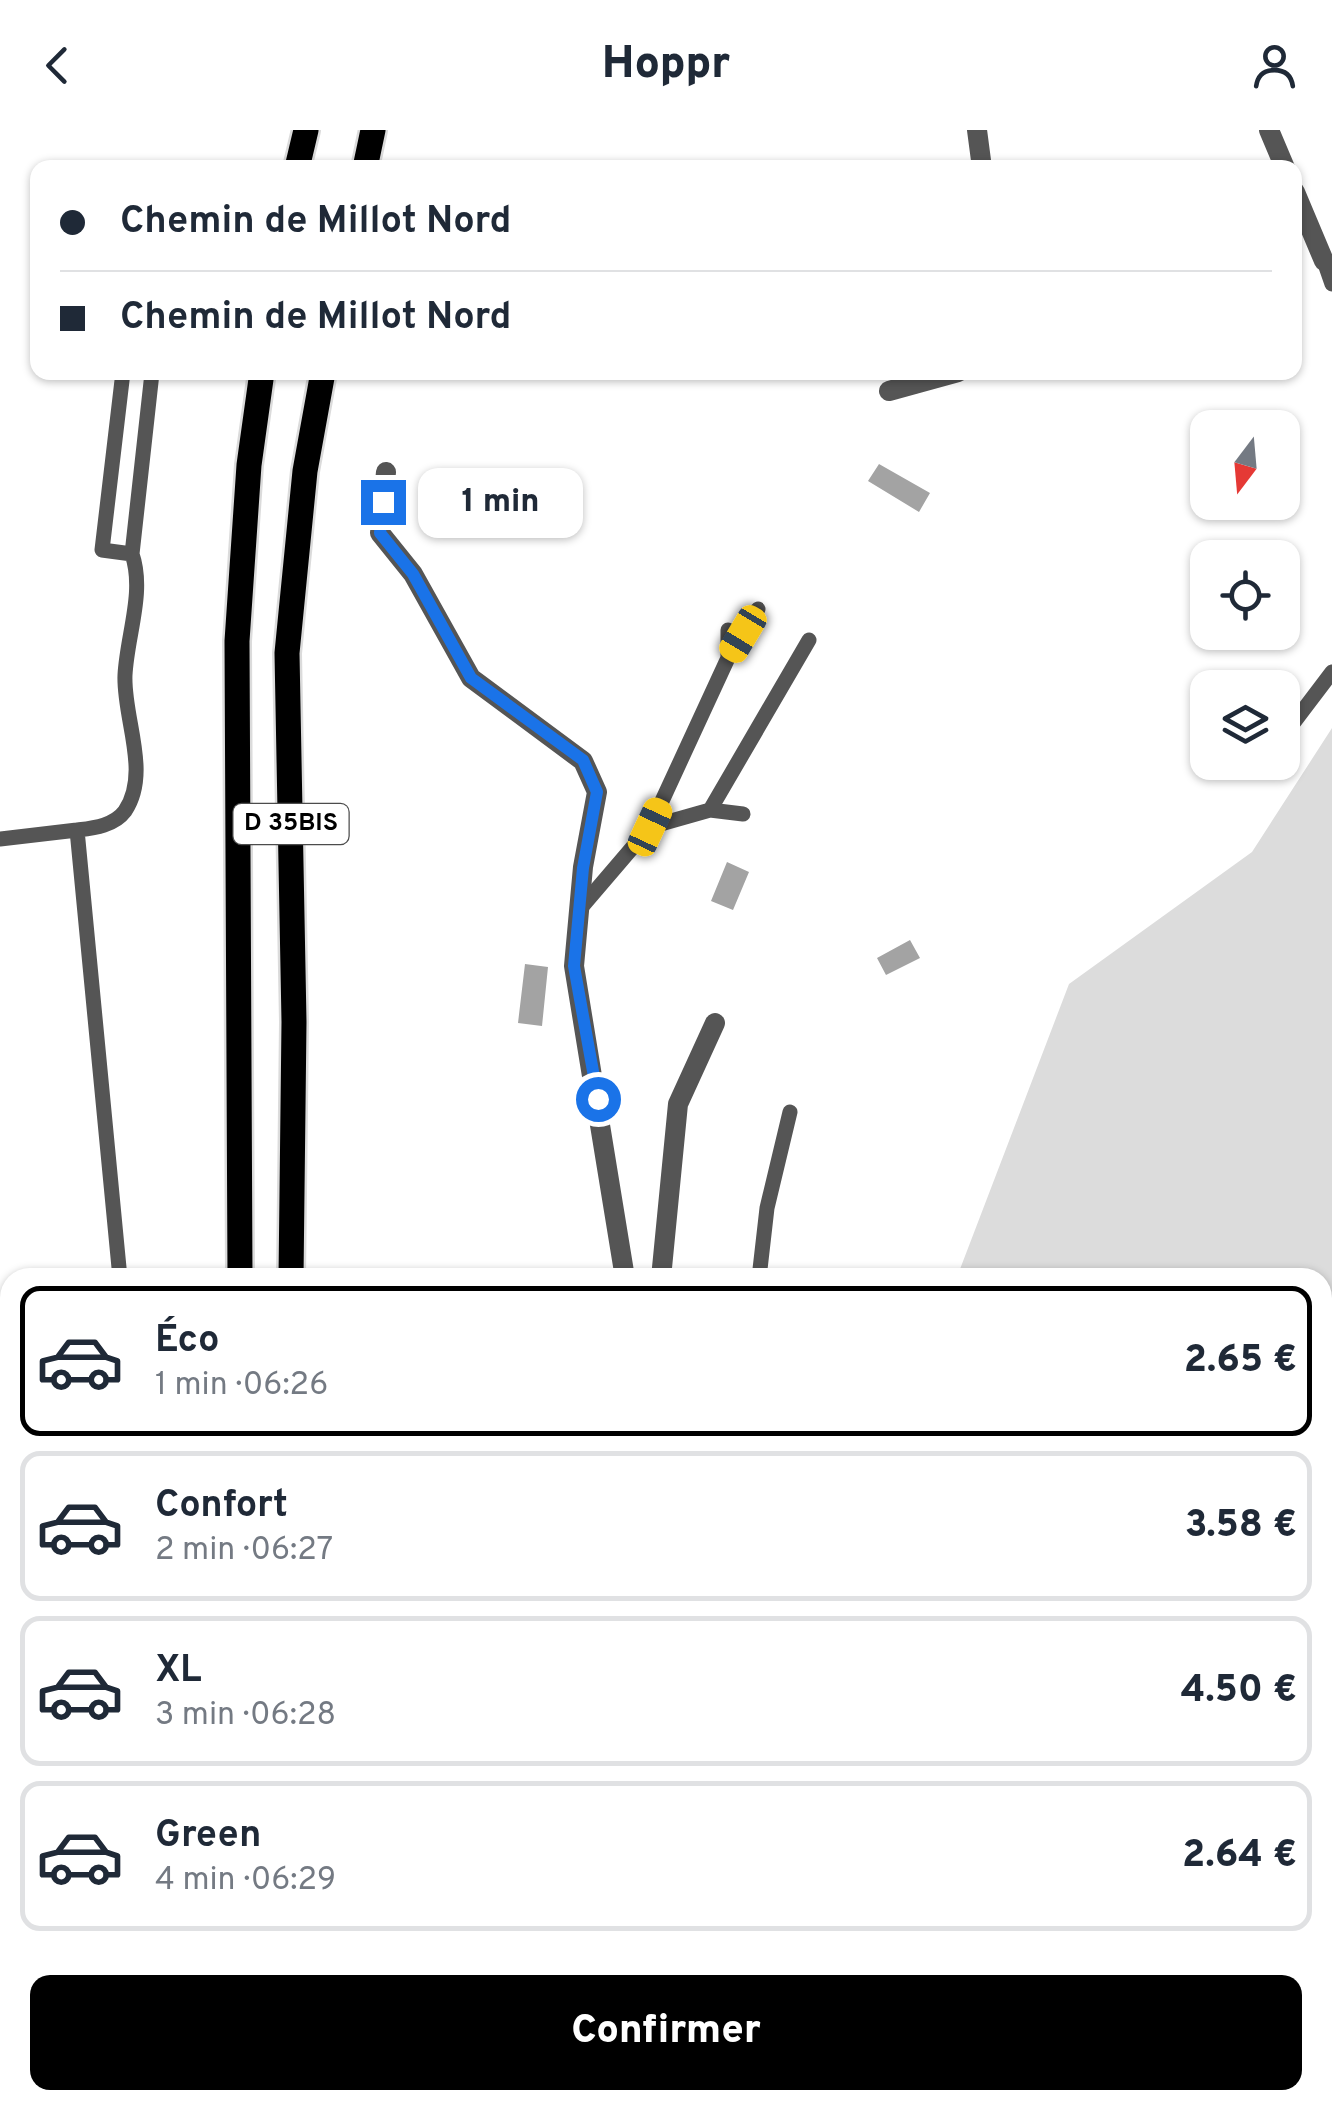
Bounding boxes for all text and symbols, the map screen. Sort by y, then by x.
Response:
text: Hoppr [602,37,730,94]
icon: back [30,38,85,93]
icon: person [1247,38,1302,93]
text: Chemin de Millot Nord [120,198,511,247]
text: Chemin de Millot Nord [120,294,511,343]
north arrow [1190,410,1300,520]
map controls [1190,410,1300,780]
callout: 1 min [418,467,583,537]
route end [361,480,406,525]
text: 1 min [461,483,540,523]
button: locate [1190,540,1300,650]
car [715,601,771,667]
button: layers [1190,670,1300,780]
car [624,793,676,861]
road number: D 35BIS [234,804,348,844]
route start [576,1077,621,1122]
icon: car [35,1316,125,1406]
text: Éco [155,1317,219,1366]
text: 2.65 € [1184,1337,1297,1386]
text: 1 min · 06:26 [155,1366,328,1406]
icon: car [35,1481,125,1571]
text: Confort [155,1482,288,1531]
text: 3.58 € [1185,1502,1297,1551]
text: 2 min · 06:27 [155,1531,333,1571]
icon: car [35,1646,125,1736]
text: XL [155,1647,202,1696]
text: 4.50 € [1181,1667,1297,1716]
text: 3 min · 06:28 [155,1696,336,1736]
icon: car [35,1811,125,1901]
text: Green [155,1812,261,1861]
text: 2.64 € [1182,1832,1297,1881]
text: 4 min · 06:29 [155,1861,336,1901]
button: Confirmer [30,1975,1302,2090]

